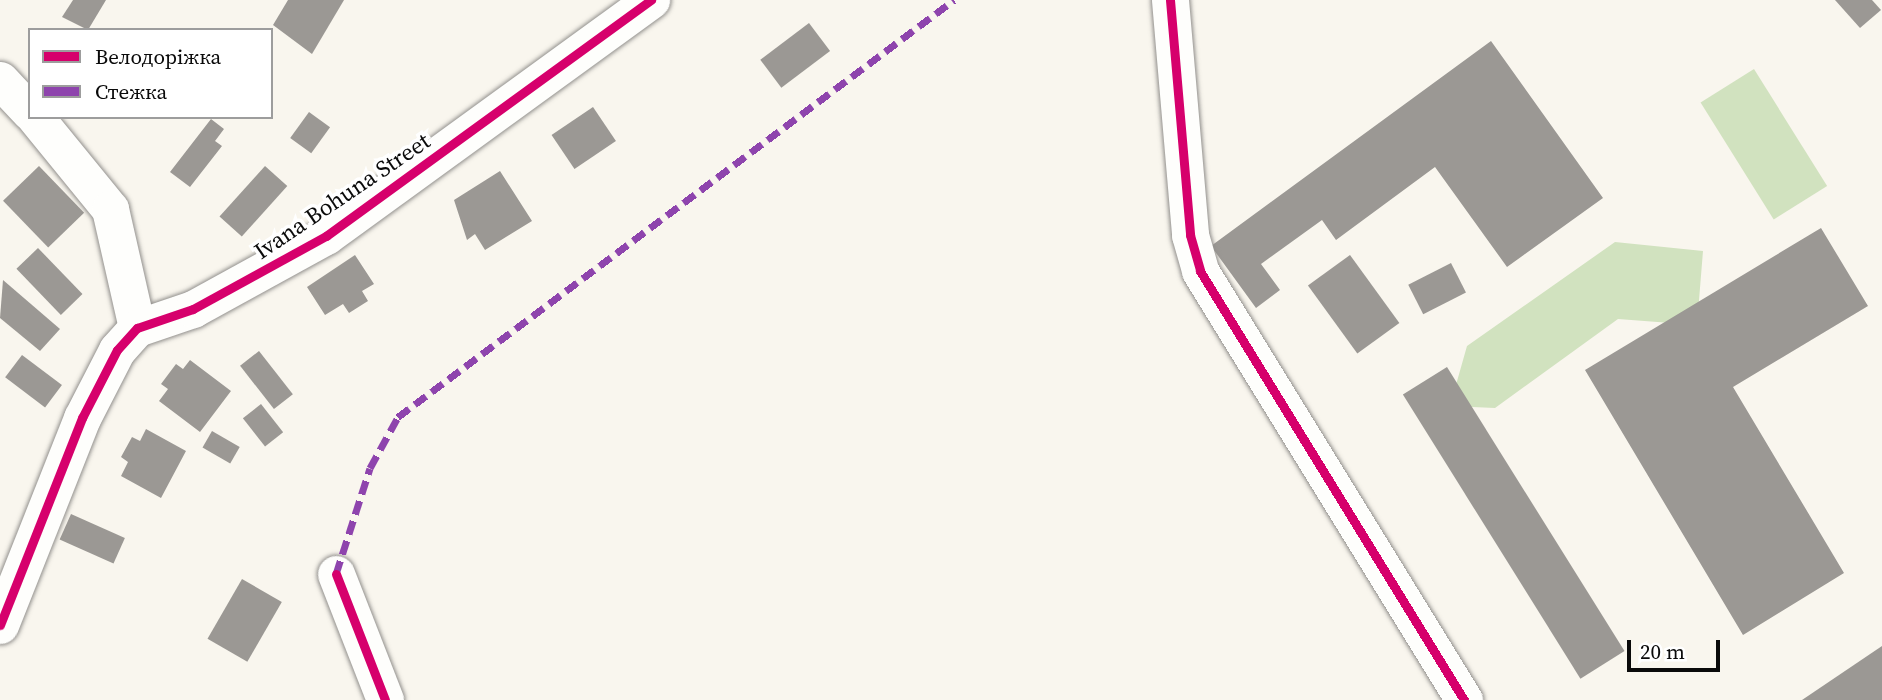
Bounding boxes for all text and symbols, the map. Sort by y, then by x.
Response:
legend [28,28,273,119]
text: Велодоріжка [95,42,221,71]
text: Стежка [95,77,167,106]
street label: Ivana Bohuna Street [249,127,435,265]
scale bar [1630,626,1723,670]
text: 20 m [1640,637,1685,666]

